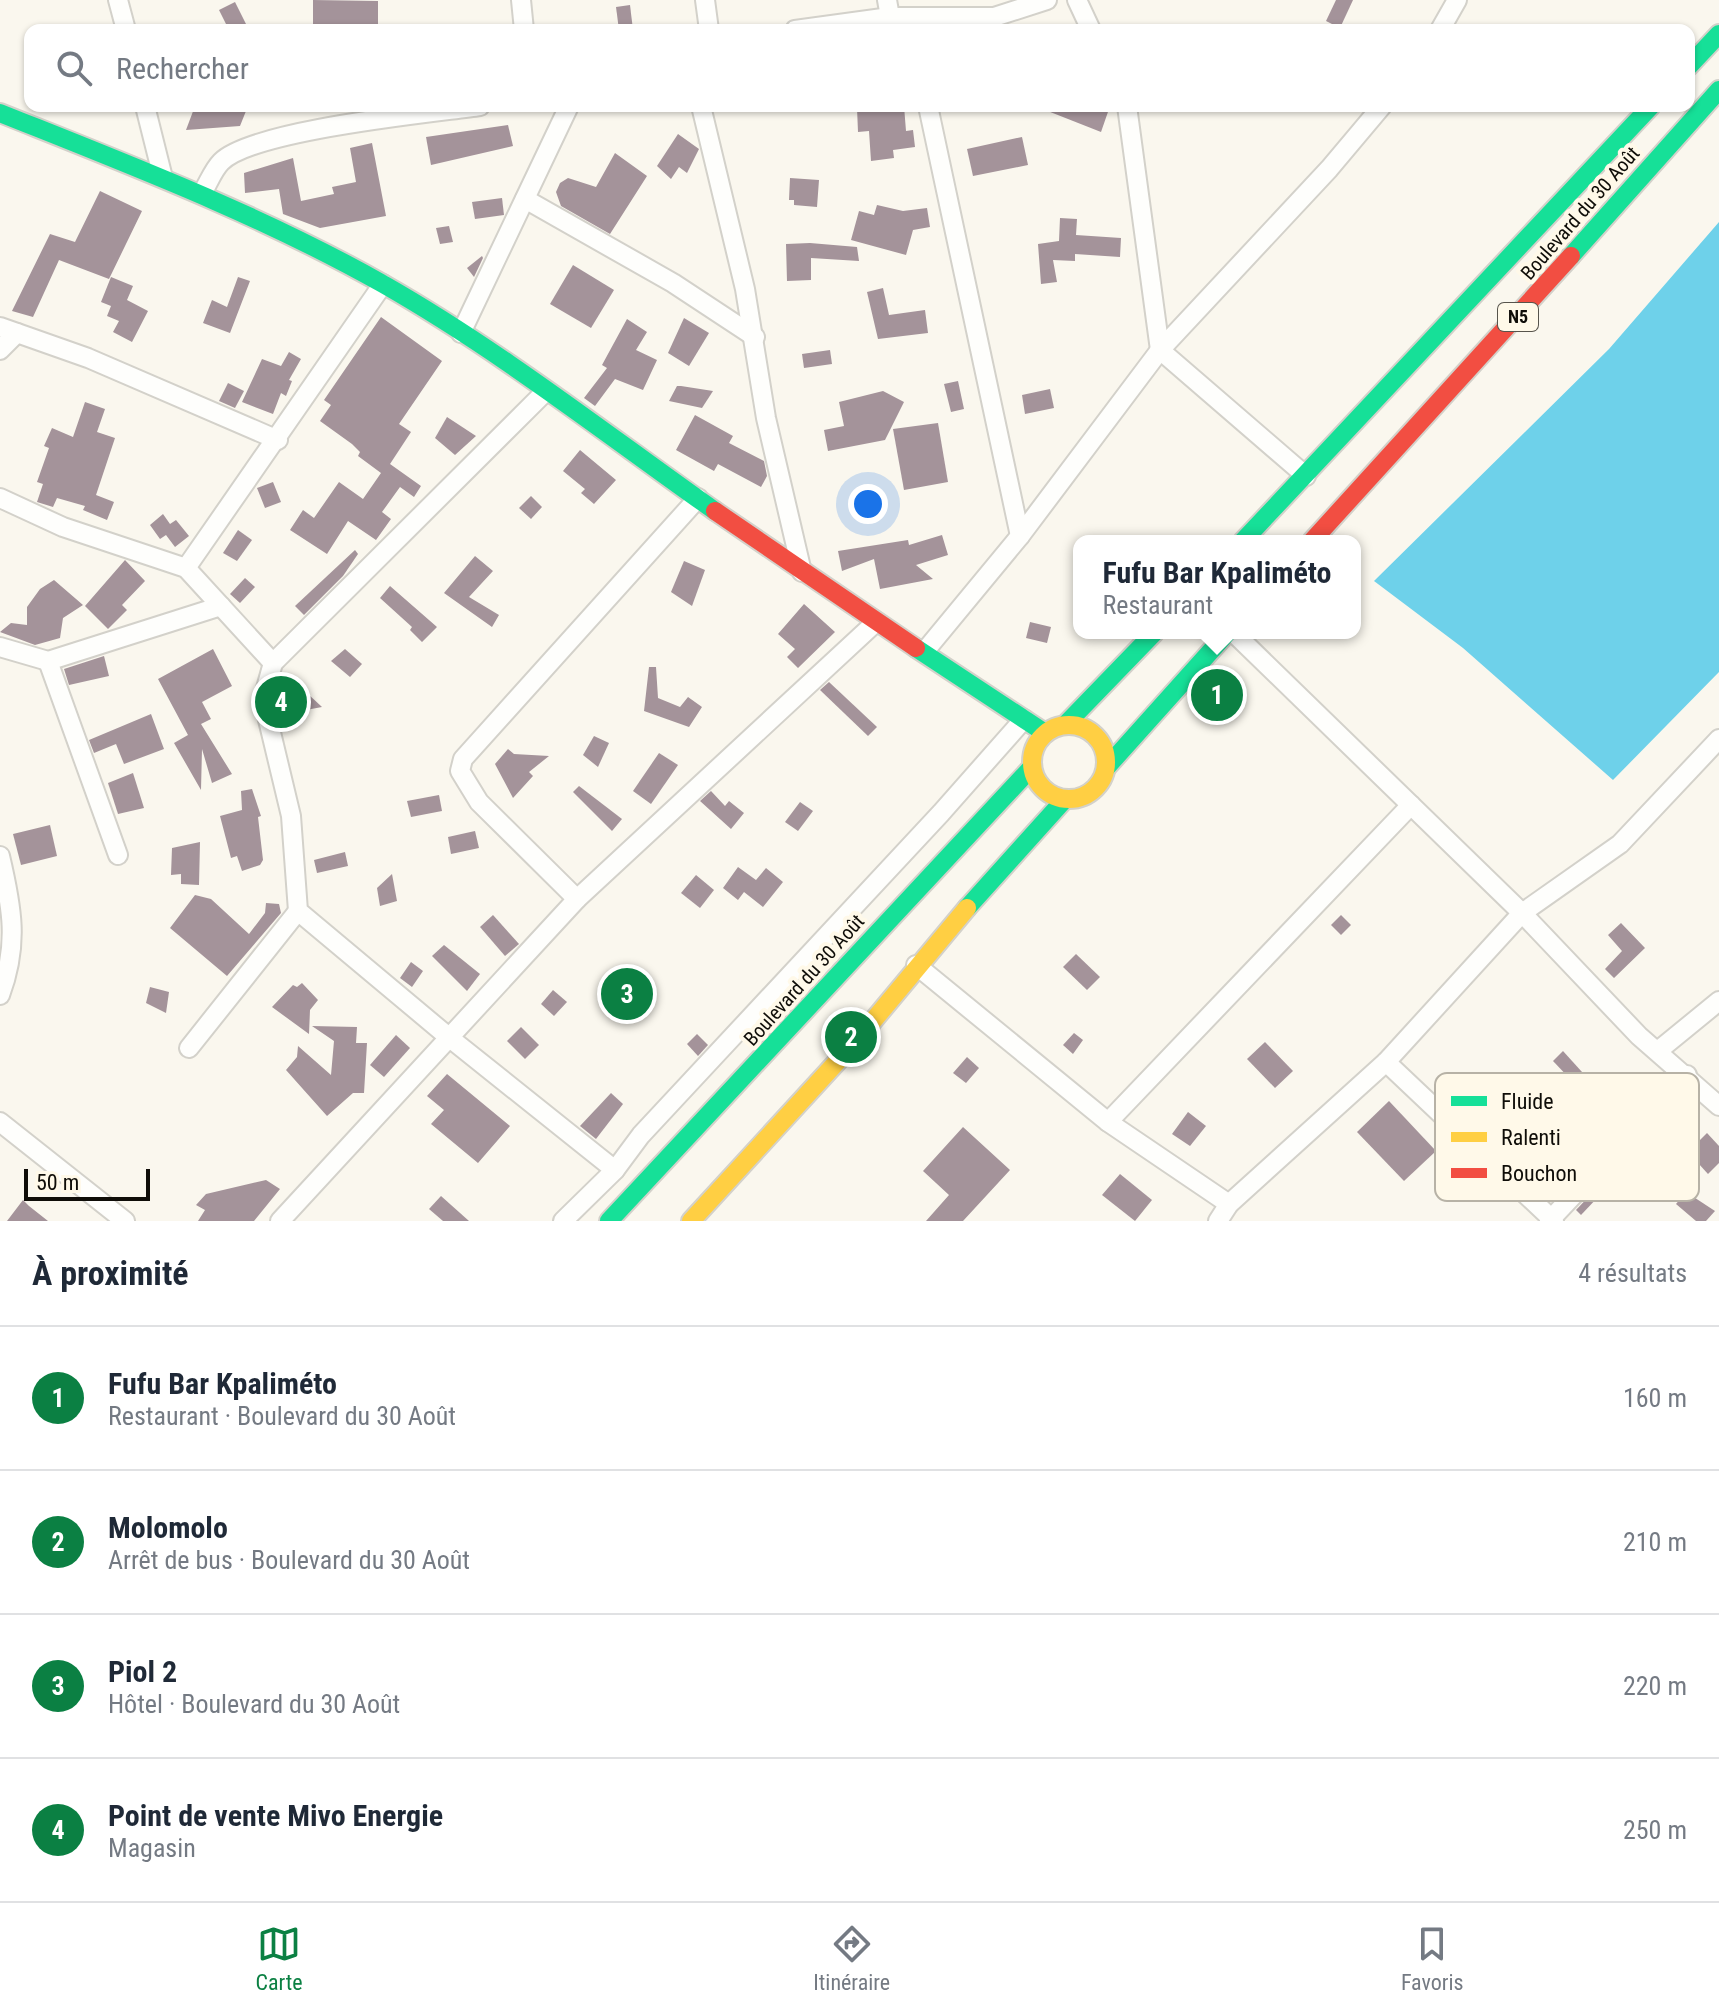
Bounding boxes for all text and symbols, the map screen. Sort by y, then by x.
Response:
search box [24,24,1695,112]
icon: search [52,46,96,90]
text: Rechercher [116,51,249,86]
street label: Boulevard du 30 Août [1516,142,1644,284]
road number: N5 [1498,303,1538,331]
your location [848,484,888,524]
popup [1073,535,1361,639]
text: Fufu Bar Kpaliméto [1102,555,1332,590]
text: Restaurant [1102,590,1213,620]
pin: 1 [1191,665,1243,725]
pin: 4 [255,672,307,732]
street label: Boulevard du 30 Août [739,909,869,1051]
pin: 3 [601,964,653,1024]
pin: 2 [825,1007,877,1067]
legend [1435,1073,1699,1201]
text: Fluide [1501,1089,1554,1114]
text: Ralenti [1501,1125,1561,1150]
text: Bouchon [1501,1161,1577,1186]
scale bar [24,1165,150,1201]
text: 50 m [36,1170,79,1195]
text: À proximité [32,1253,189,1293]
text: 4 résultats [1578,1258,1687,1288]
text: Fufu Bar Kpaliméto [108,1366,337,1401]
text: 1 [51,1383,65,1413]
text: 160 m [1623,1383,1687,1413]
text: Restaurant · Boulevard du 30 Août [108,1401,456,1431]
text: Molomolo [108,1510,228,1545]
text: 2 [51,1527,65,1557]
text: 210 m [1623,1527,1687,1557]
text: Arrêt de bus · Boulevard du 30 Août [108,1545,470,1575]
text: Piol 2 [108,1654,177,1689]
text: 3 [51,1671,65,1701]
text: 220 m [1623,1671,1687,1701]
text: Hôtel · Boulevard du 30 Août [108,1689,400,1719]
text: Point de vente Mivo Energie [108,1798,443,1833]
text: 4 [51,1815,65,1845]
text: 250 m [1623,1815,1687,1845]
text: Magasin [108,1833,196,1863]
tab: Carte [255,1922,303,1995]
tab: Itinéraire [813,1922,890,1995]
tab: Favoris [1401,1922,1464,1995]

